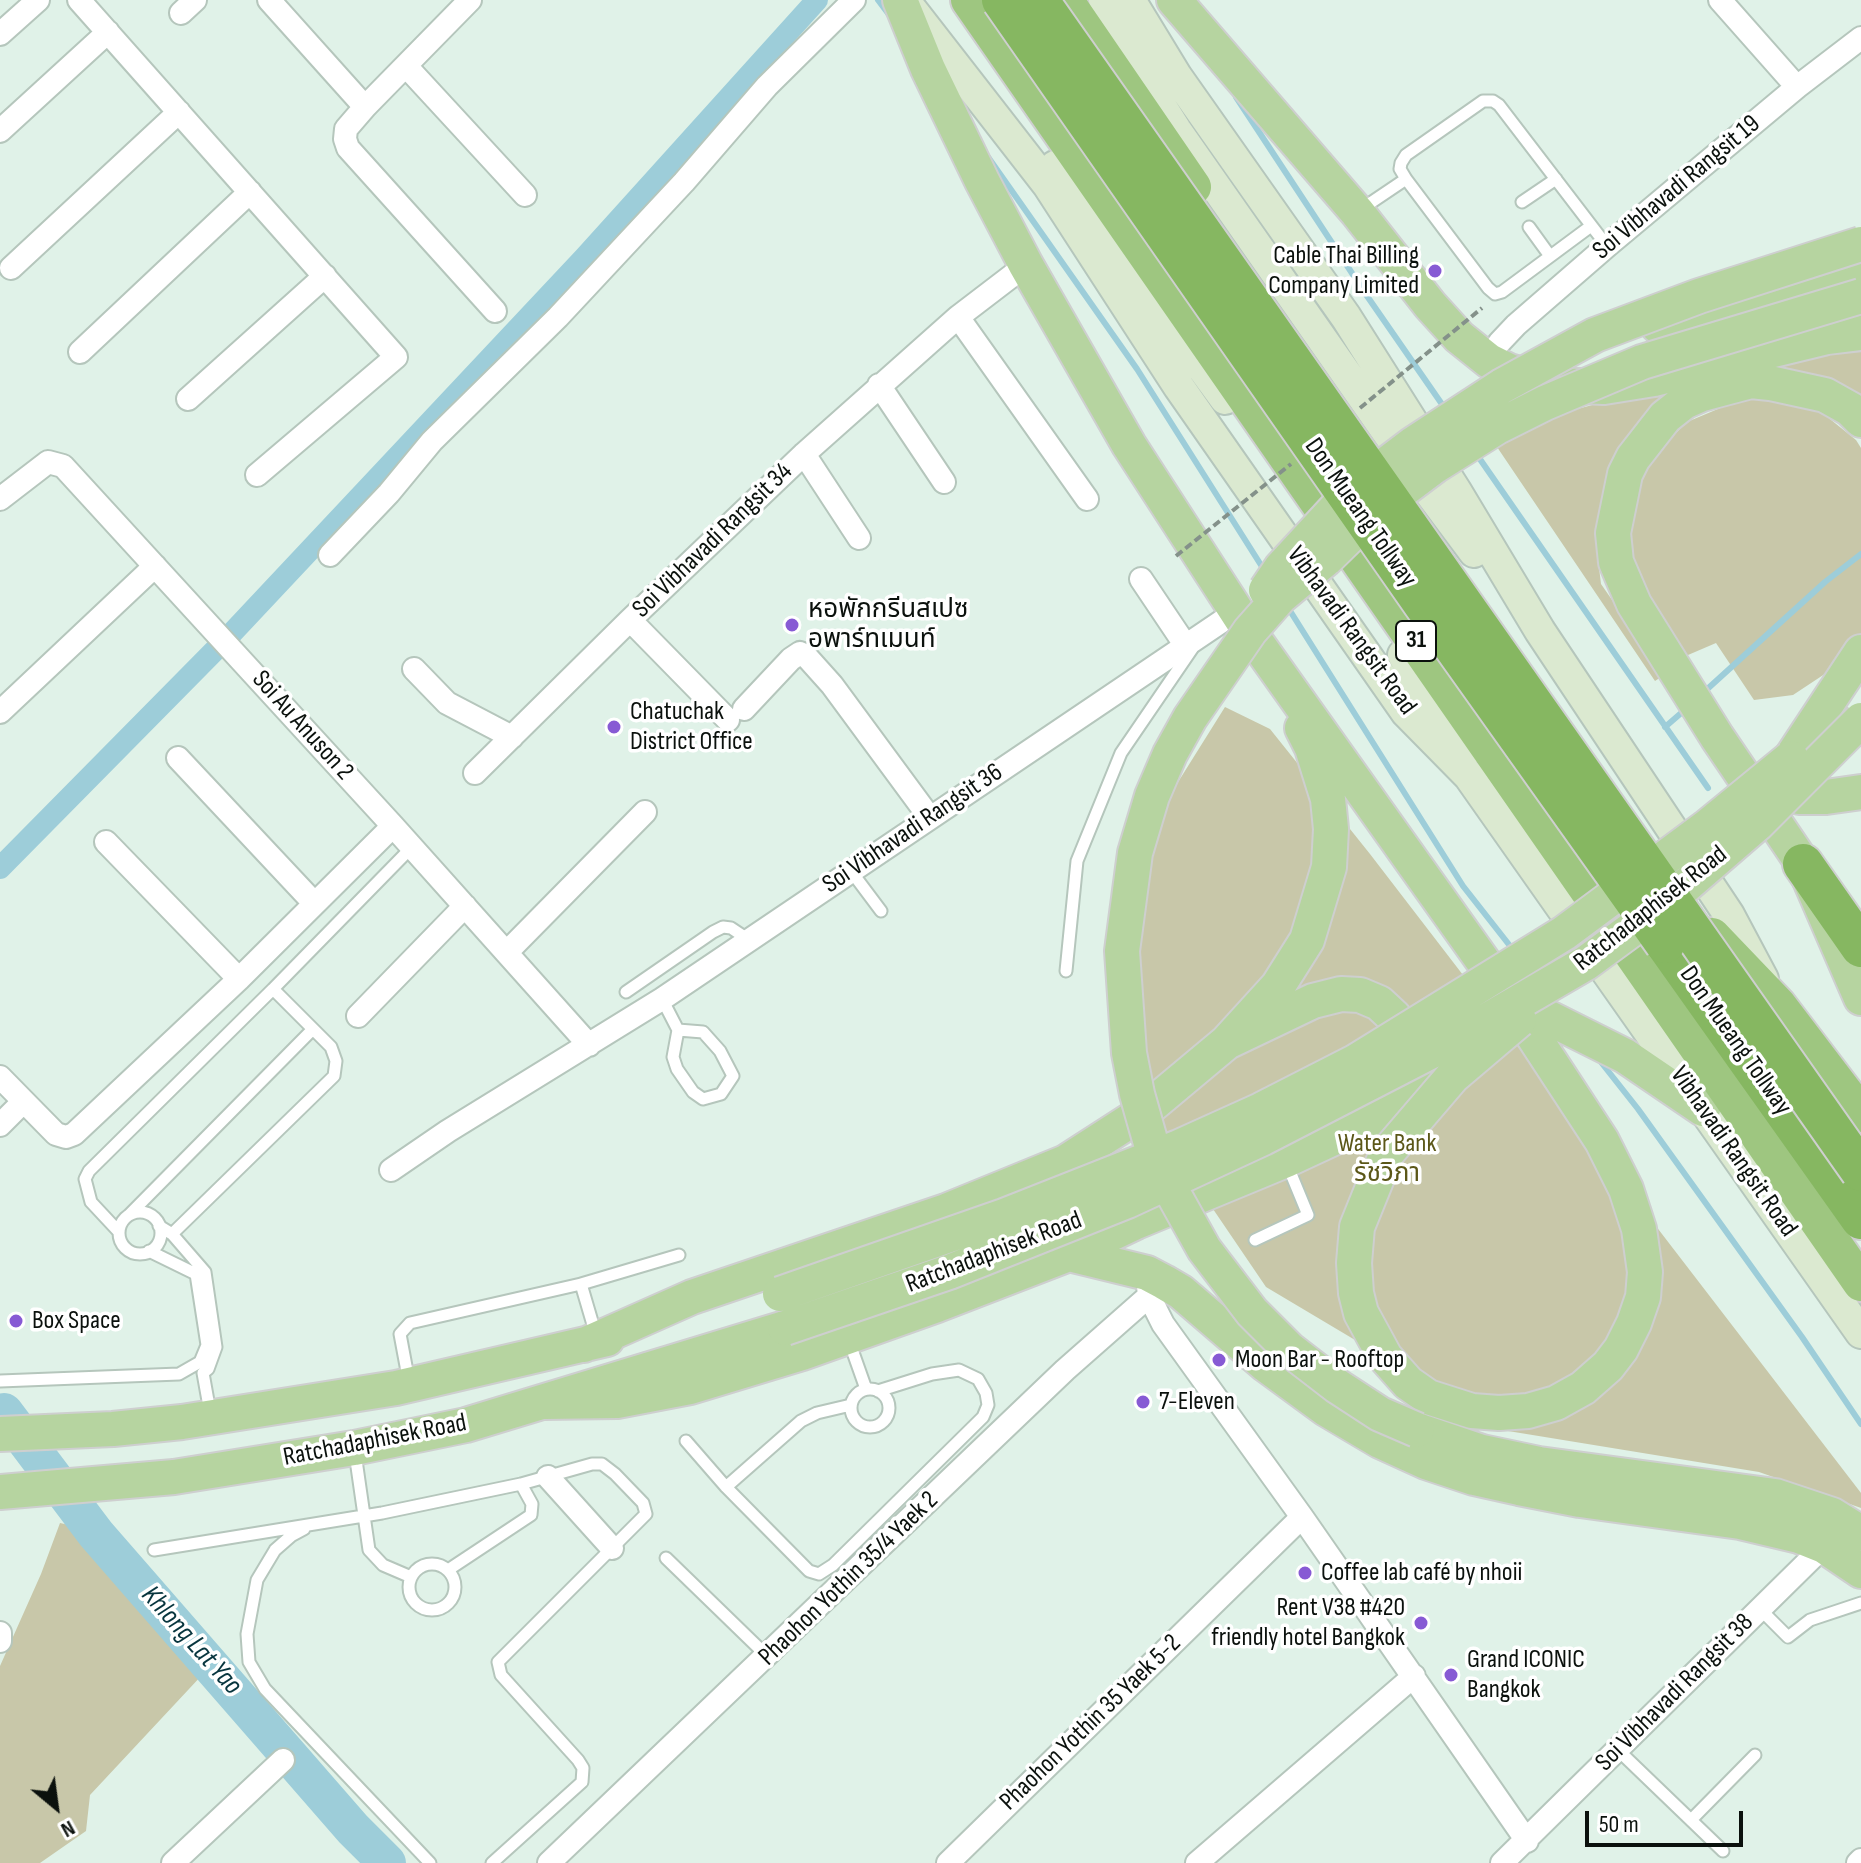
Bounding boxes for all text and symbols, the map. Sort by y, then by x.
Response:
street label: Soi Vibhavadi Rangsit 19 [1587,109,1767,267]
place label: Cable Thai Billing Company Limited [1268,240,1419,302]
marker: Cable Thai Billing Company Limited [1426,262,1444,280]
street label: Don Mueang Tollway [1297,433,1423,593]
street label: Soi Vibhavadi Rangsit 34 [627,457,799,625]
street label: Vibhavadi Rangsit Road [1279,541,1423,721]
place label: หอพักกรีนสเปซ อพาร์ทเมนท์ [808,594,969,656]
marker: หอพักกรีนสเปซ อพาร์ทเมนท์ [783,616,801,634]
road number: 31 [1396,621,1436,661]
street label: Soi Au Anuson 2 [245,665,359,787]
place label: Chatuchak District Office [630,696,753,758]
marker: Chatuchak District Office [605,718,623,736]
street label: Soi Vibhavadi Rangsit 36 [817,757,1009,901]
street label: Ratchadaphisek Road [1568,840,1734,978]
street label: Don Mueang Tollway [1672,961,1798,1121]
street label: Vibhavadi Rangsit Road [1663,1061,1803,1243]
park label: Water Bank รัชวิภา [1338,1128,1436,1190]
street label: Ratchadaphisek Road [902,1205,1086,1301]
place label: Box Space [32,1305,121,1337]
marker: Box Space [7,1312,25,1330]
place label: Moon Bar - Rooftop [1235,1344,1404,1376]
marker: Moon Bar - Rooftop [1210,1351,1228,1369]
place label: 7-Eleven [1159,1386,1235,1418]
marker: 7-Eleven [1134,1393,1152,1411]
street label: Ratchadaphisek Road [281,1408,469,1474]
street label: Phaohon Yothin 35/4 Yaek 2 [753,1485,945,1673]
place label: Coffee lab café by nhoii [1321,1557,1522,1589]
marker: Coffee lab café by nhoii [1296,1564,1314,1582]
water label: Khlong Lat Yao [133,1580,249,1702]
place label: Rent V38 #420 friendly hotel Bangkok [1211,1592,1405,1654]
street label: Soi Vibhavadi Rangsit 38 [1590,1608,1760,1778]
marker: Rent V38 #420 friendly hotel Bangkok [1412,1614,1430,1632]
street label: Phaohon Yothin 35 Yaek 5-2 [994,1628,1188,1818]
place label: Grand ICONIC Bangkok [1467,1644,1585,1706]
marker: Grand ICONIC Bangkok [1442,1666,1460,1684]
north arrow [16,1767,96,1847]
scale bar [1589,1795,1747,1845]
text: 50 m [1599,1810,1639,1839]
text: N [56,1814,80,1843]

